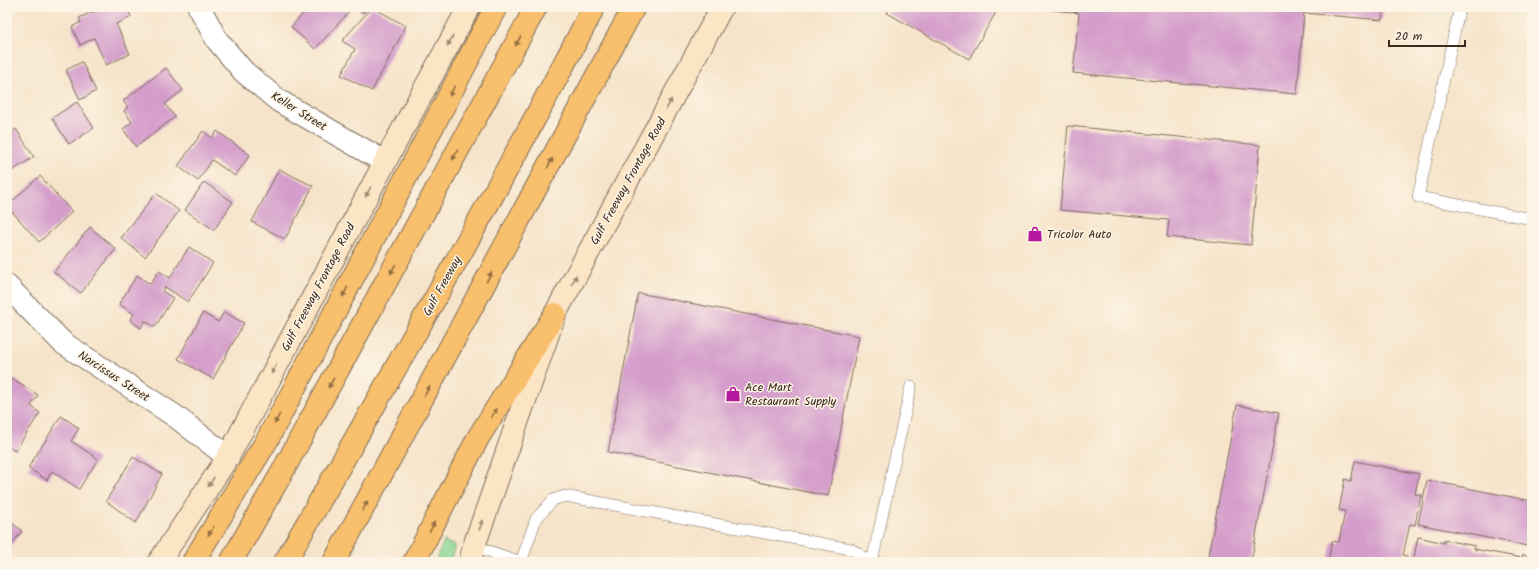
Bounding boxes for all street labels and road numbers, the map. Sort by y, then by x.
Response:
street label: Keller Street [267,87,331,136]
street label: Gulf Freeway Frontage Road [585,113,672,248]
street label: Gulf Freeway Frontage Road [277,219,361,355]
street label: Gulf Freeway [418,253,467,320]
street label: Narcissus Street [74,346,154,407]

